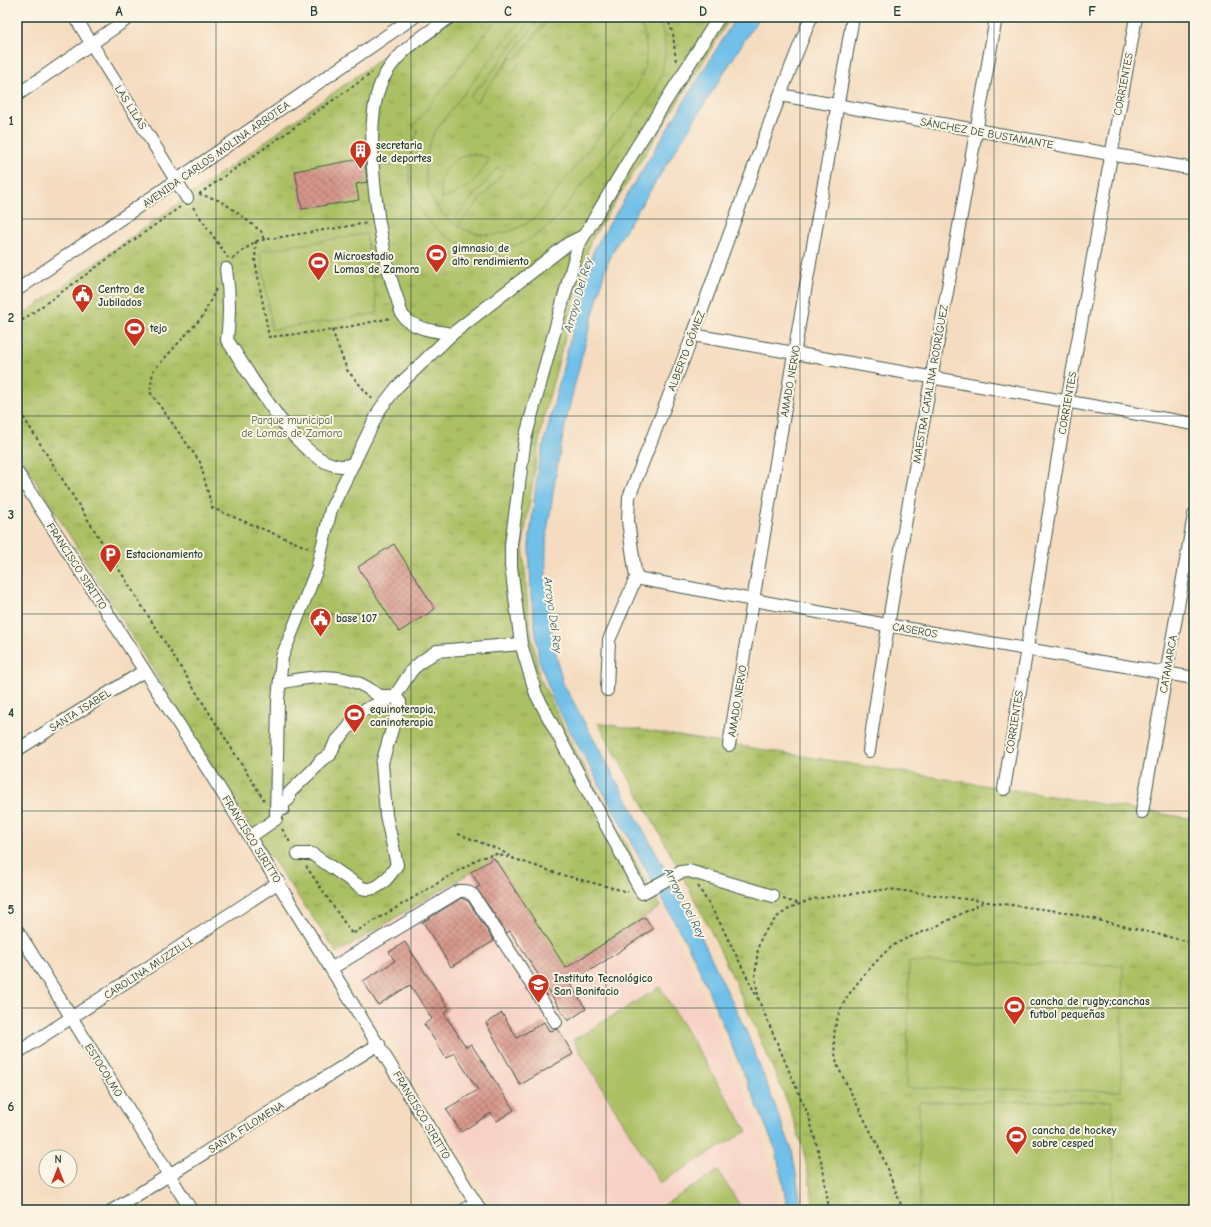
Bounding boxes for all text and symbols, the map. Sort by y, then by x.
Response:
text: A [115,4,123,19]
text: B [310,4,318,19]
text: C [504,4,512,19]
text: D [699,4,707,19]
text: E [893,4,901,19]
text: F [1088,4,1096,19]
street label: CORRIENTES [1111,52,1136,117]
street label: LAS LILAS [112,83,149,132]
street label: AVENIDA CARLOS MOLINA ARROTEA [140,98,293,210]
text: 1 [8,113,14,128]
street label: SÁNCHEZ DE BUSTAMANTE [919,114,1055,152]
building icon: secretaria de deportes [348,138,374,171]
place label: secretaria de deportes [376,139,432,165]
sports icon: gimnasio de alto rendimiento [424,241,450,274]
place label: gimnasio de alto rendimiento [452,242,529,268]
sports icon: Microestadio Lomas de Zamora [306,249,332,282]
place label: Microestadio Lomas de Zamora [334,250,419,276]
water label: Arroyo Del Rey [560,255,596,335]
public building icon: Centro de Jubilados [69,282,95,315]
place label: Centro de Jubilados [98,283,145,309]
street label: MAESTRA CATALINA RODRÍGUEZ [909,303,951,464]
street label: ALBERTO GÓMEZ [664,308,708,393]
text: 2 [8,310,14,325]
sports icon: tejo [121,315,147,348]
place label: tejo [149,322,168,335]
street label: AMADO NERVO [778,344,803,418]
street label: CORRIENTES [1056,371,1079,436]
park label: Parque municipal de Lomas de Zamora [241,414,343,440]
text: 3 [8,507,14,522]
street label: FRANCISCO SIRITTO [44,521,109,612]
parking icon: Estacionamiento [98,541,124,574]
place label: Estacionamiento [126,548,203,561]
water label: Arroyo Del Rey [541,575,565,655]
public building icon: base 107 [307,605,333,638]
place label: base 107 [336,612,377,625]
street label: CASEROS [891,620,938,641]
street label: CATAMARCA [1157,633,1180,694]
street label: AMADO NERVO [725,664,750,738]
street label: SANTA ISABEL [47,686,114,735]
street label: CORRIENTES [1003,690,1026,754]
sports icon: equinoterapia, caninoterapia [341,702,367,735]
place label: equinoterapia, caninoterapia [370,703,436,729]
text: 4 [8,705,14,720]
street label: FRANCISCO SIRITTO [219,793,284,885]
water label: Arroyo Del Rey [661,865,709,941]
text: 5 [8,902,15,917]
street label: CAROLINA MUZZILLI [101,935,195,1002]
school or university icon: Instituto Tecnológico San Bonifacio [525,971,551,1004]
place label: Instituto Tecnológico San Bonifacio [554,972,653,998]
sports icon: cancha de rugby;canchas futbol pequeñas [1002,994,1028,1027]
place label: cancha de rugby;canchas futbol pequeñas [1029,995,1150,1021]
street label: ESTOCOLMO [82,1041,125,1099]
street label: FRANCISCO SIRITTO [390,1069,453,1162]
text: 6 [8,1099,15,1114]
street label: SANTA FILOMENA [206,1099,287,1156]
sports icon: cancha de hockey sobre cesped [1003,1123,1029,1156]
place label: cancha de hockey sobre cesped [1032,1124,1117,1150]
north arrow [38,1149,78,1189]
text: N [54,1153,62,1166]

